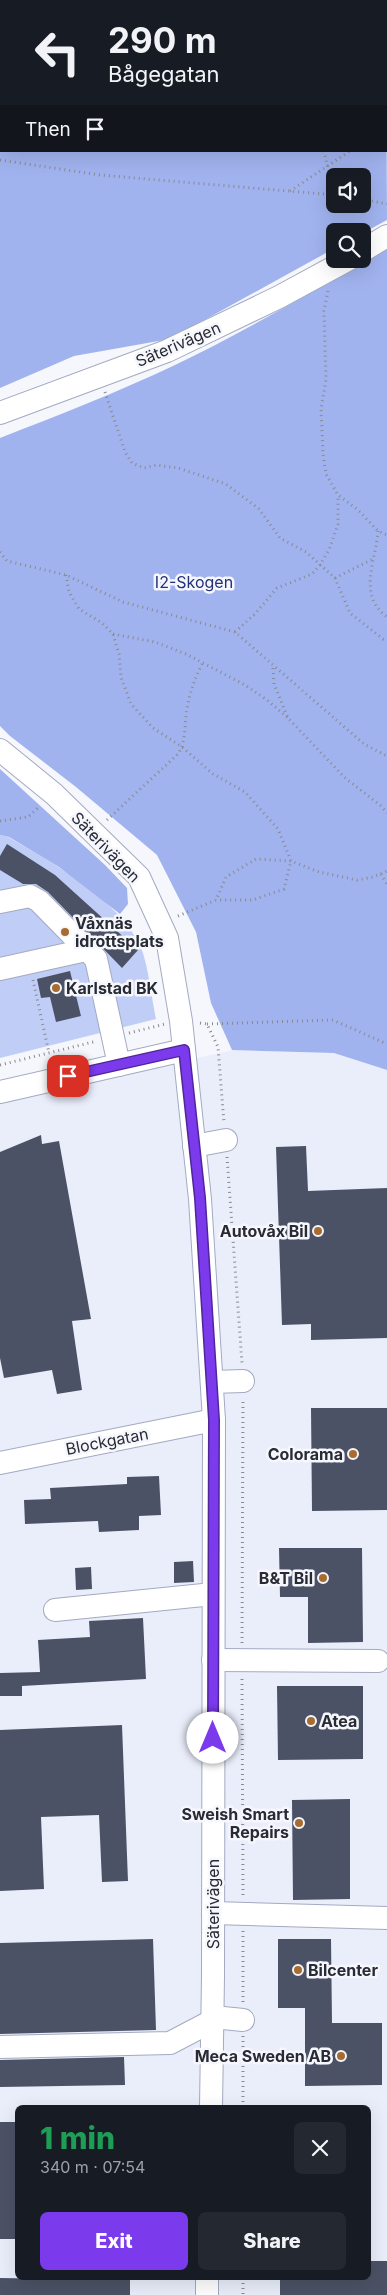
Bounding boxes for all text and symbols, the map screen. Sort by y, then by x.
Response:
text: 290 m [108,19,217,61]
icon: left [25,20,90,85]
text: Bågegatan [108,61,220,87]
icon: arrive [81,115,109,143]
text: Then [25,118,71,141]
map controls [326,168,371,268]
button: sound [326,168,371,213]
button: search [326,223,371,268]
street label: Säterivägen [133,317,223,371]
park label: I2-Skogen [155,572,233,592]
street label: Säterivägen [67,808,145,886]
place label: Våxnäs idrottsplats [75,913,164,951]
marker: Våxnäs idrottsplats [59,926,71,938]
place label: Karlstad BK [66,978,159,998]
marker: Karlstad BK [50,982,62,994]
pin [47,1055,89,1097]
icon: arrive [54,1062,82,1090]
place label: Autovåx Bil [220,1221,308,1241]
marker: Autovåx Bil [312,1225,324,1237]
street label: Blockgatan [64,1423,150,1459]
place label: Colorama [268,1444,343,1464]
marker: Colorama [347,1448,359,1460]
place label: B&T Bil [259,1568,313,1588]
marker: B&T Bil [317,1572,329,1584]
position arrow [186,1711,238,1763]
place label: Atea [321,1711,357,1731]
marker: Atea [305,1715,317,1727]
place label: Sweish Smart Repairs [182,1804,289,1842]
marker: Sweish Smart Repairs [293,1817,305,1829]
street label: Säterivägen [203,1859,223,1949]
place label: Bilcenter [308,1960,378,1980]
marker: Bilcenter [292,1964,304,1976]
place label: Meca Sweden AB [195,2046,331,2066]
marker: Meca Sweden AB [335,2050,347,2062]
text: 1 min [40,2120,115,2156]
button: close [294,2122,346,2174]
text: 340 m · 07:54 [40,2157,145,2177]
button: Exit [40,2212,188,2270]
button: Share [198,2212,346,2270]

